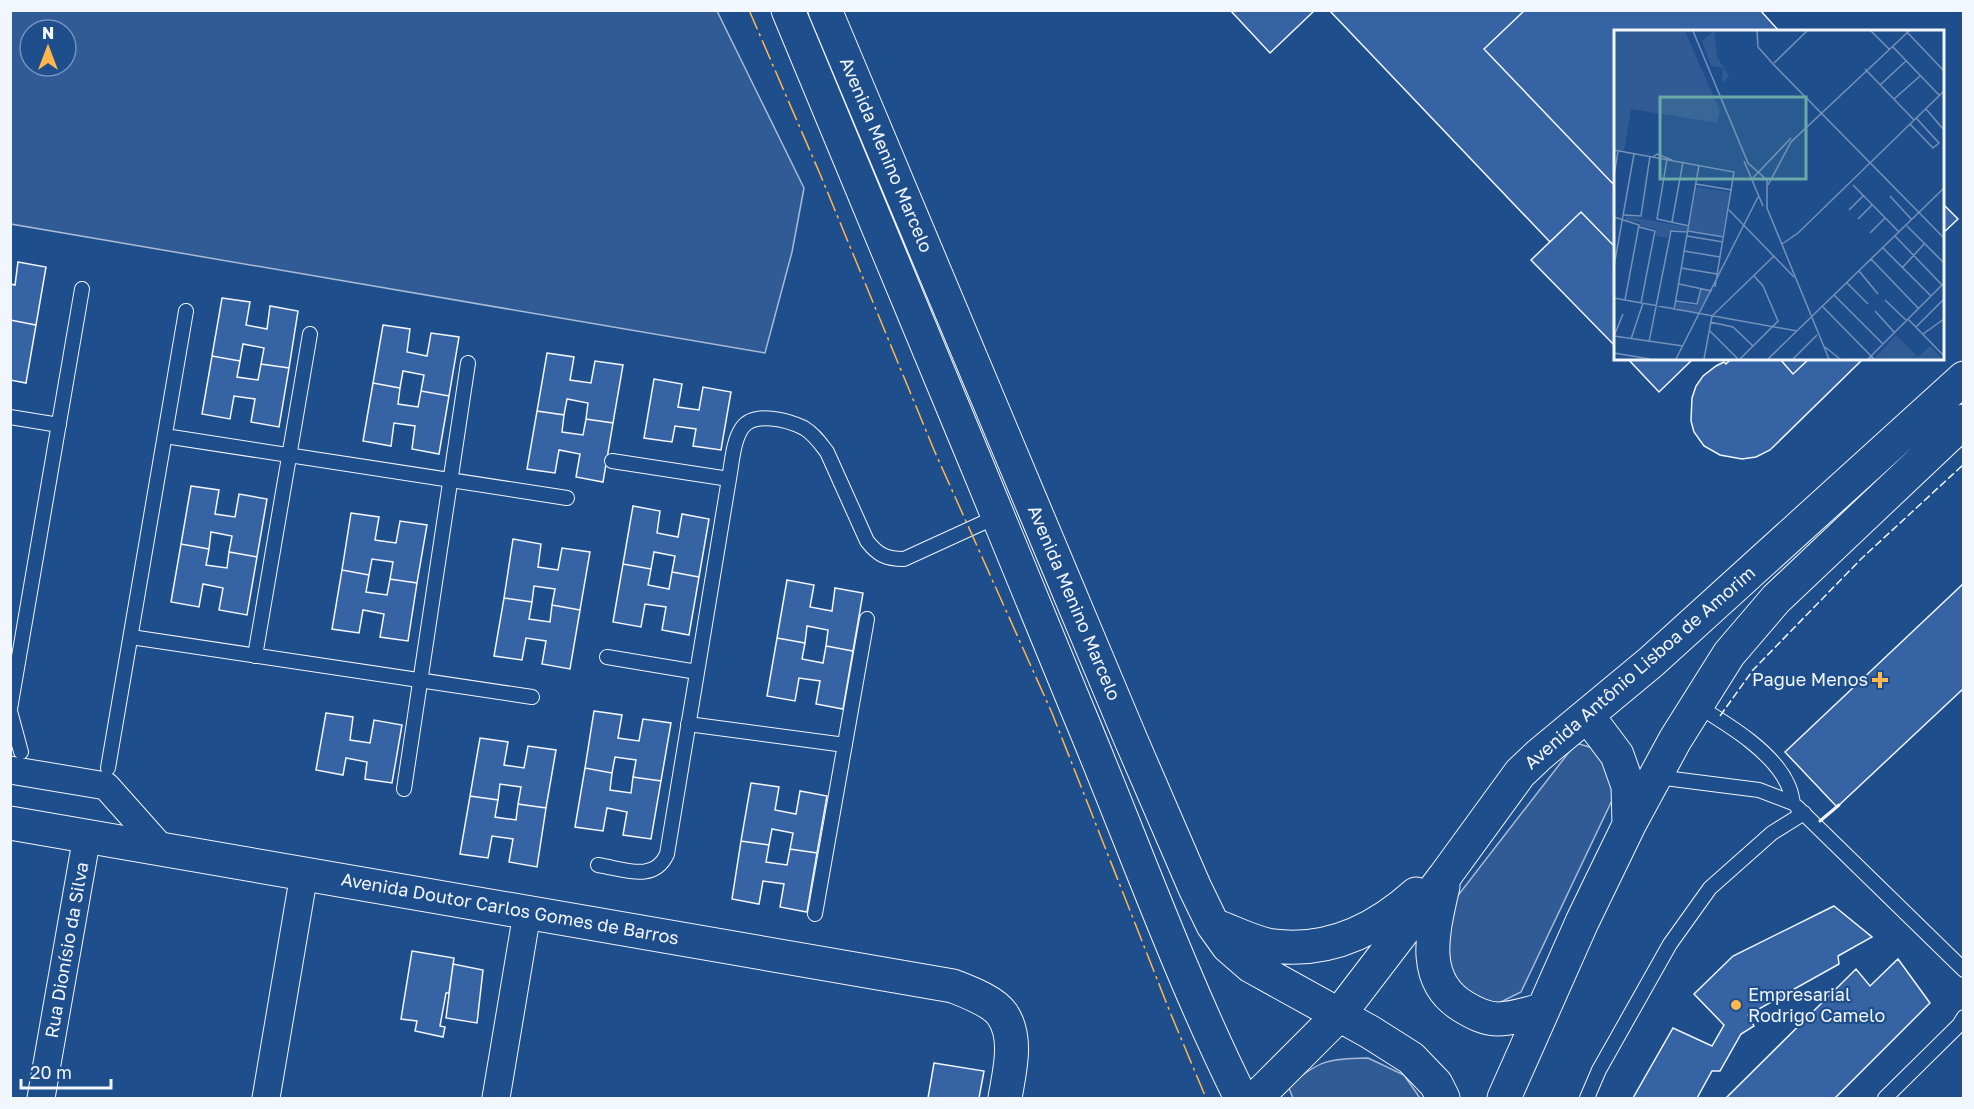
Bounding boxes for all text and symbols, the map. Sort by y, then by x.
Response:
north arrow [18,18,78,78]
text: N [42,23,54,43]
inset map [1614,30,1944,360]
street label: Avenida Menino Marcelo [836,54,938,256]
street label: Avenida Menino Marcelo [1024,502,1126,704]
street label: Avenida Antônio Lisboa de Amorim [1519,561,1759,774]
place label: Pague Menos [1752,668,1868,690]
marker: Pague Menos [1873,673,1887,687]
street label: Rua Dionísio da Silva [40,860,92,1040]
street label: Avenida Doutor Carlos Gomes de Barros [339,867,681,949]
place label: Empresarial Rodrigo Camelo [1748,983,1885,1026]
marker: Empresarial Rodrigo Camelo [1729,998,1743,1012]
scale bar [21,1052,111,1090]
text: 20 m [30,1061,72,1083]

